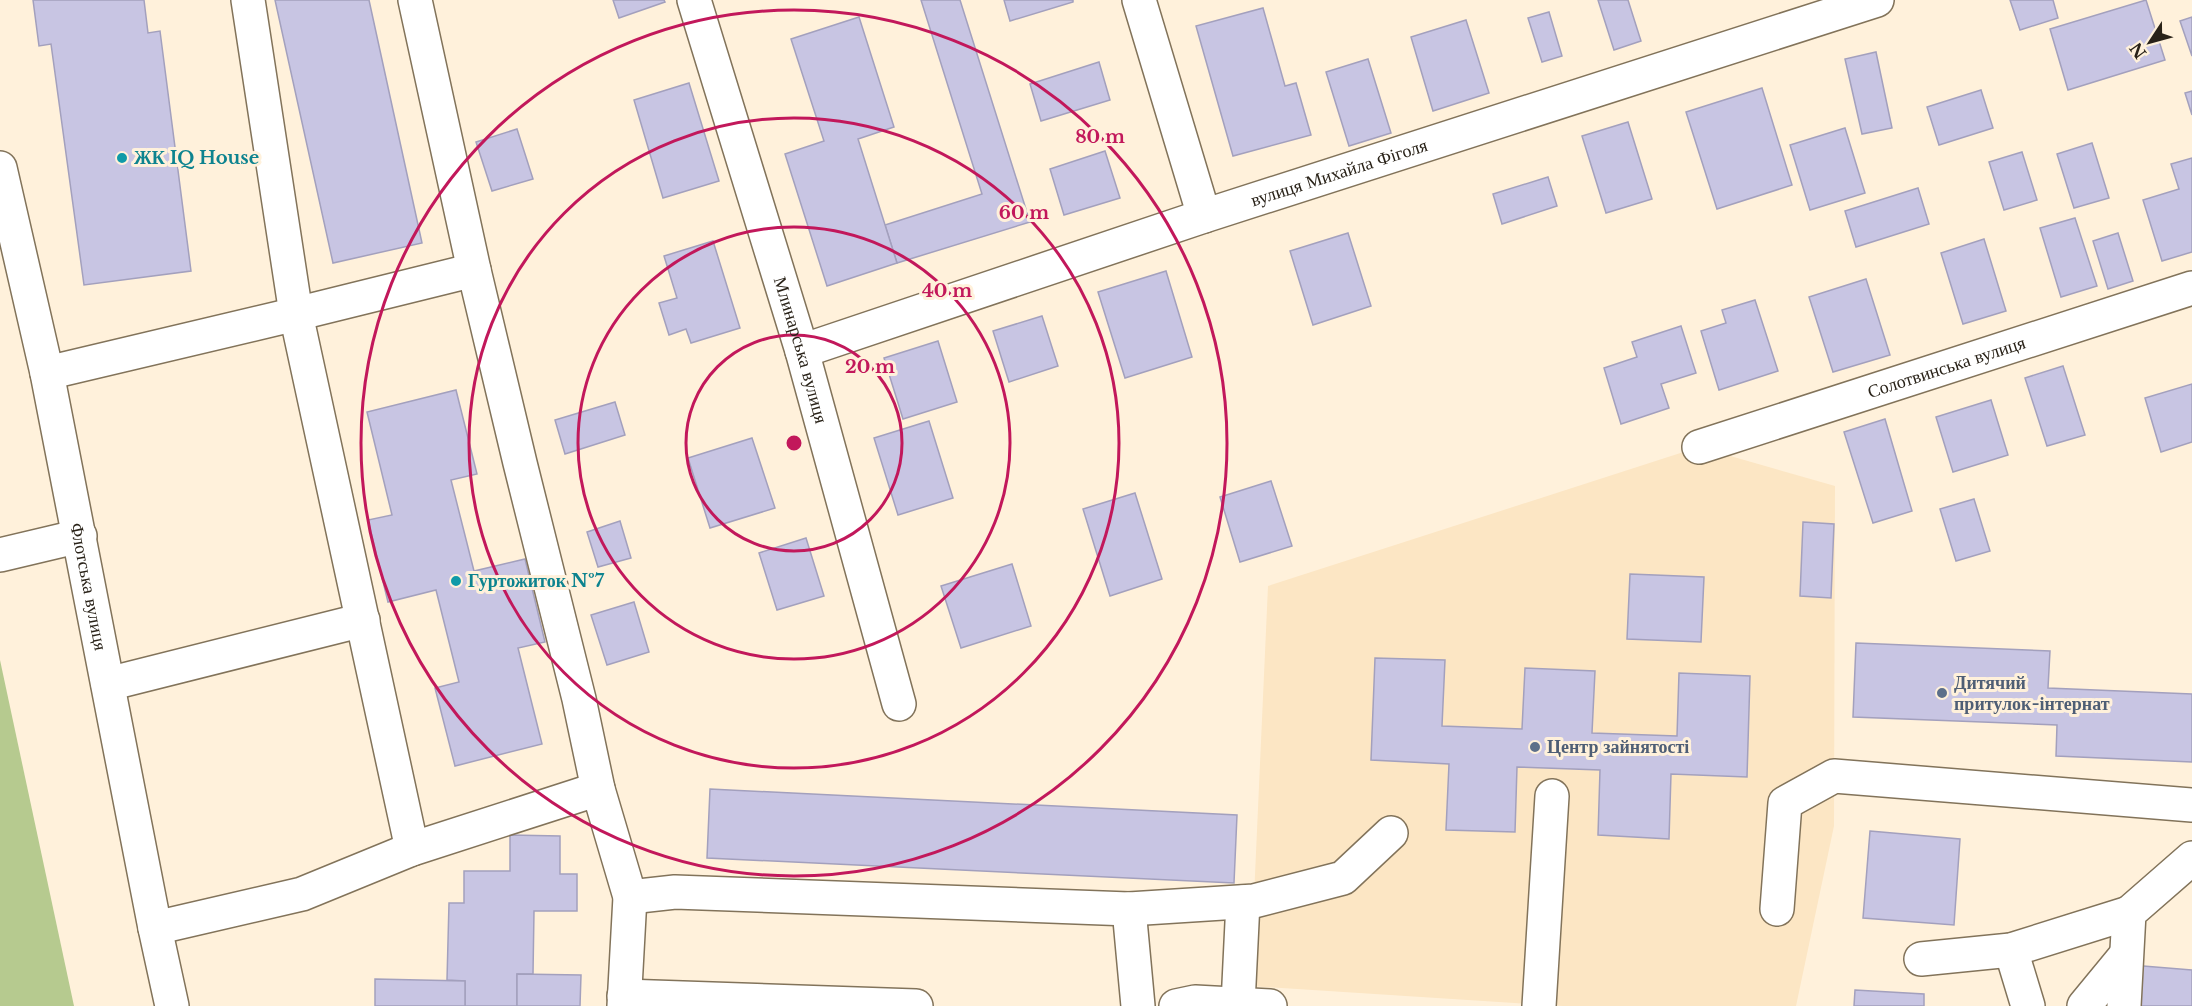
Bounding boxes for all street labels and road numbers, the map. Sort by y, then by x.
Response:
street label: вулиця Михайла Фіголя [1248,134,1430,211]
street label: Млинарська вулиця [769,274,832,426]
street label: Солотвинська вулиця [1865,331,2028,403]
street label: Флотська вулиця [65,521,112,652]

